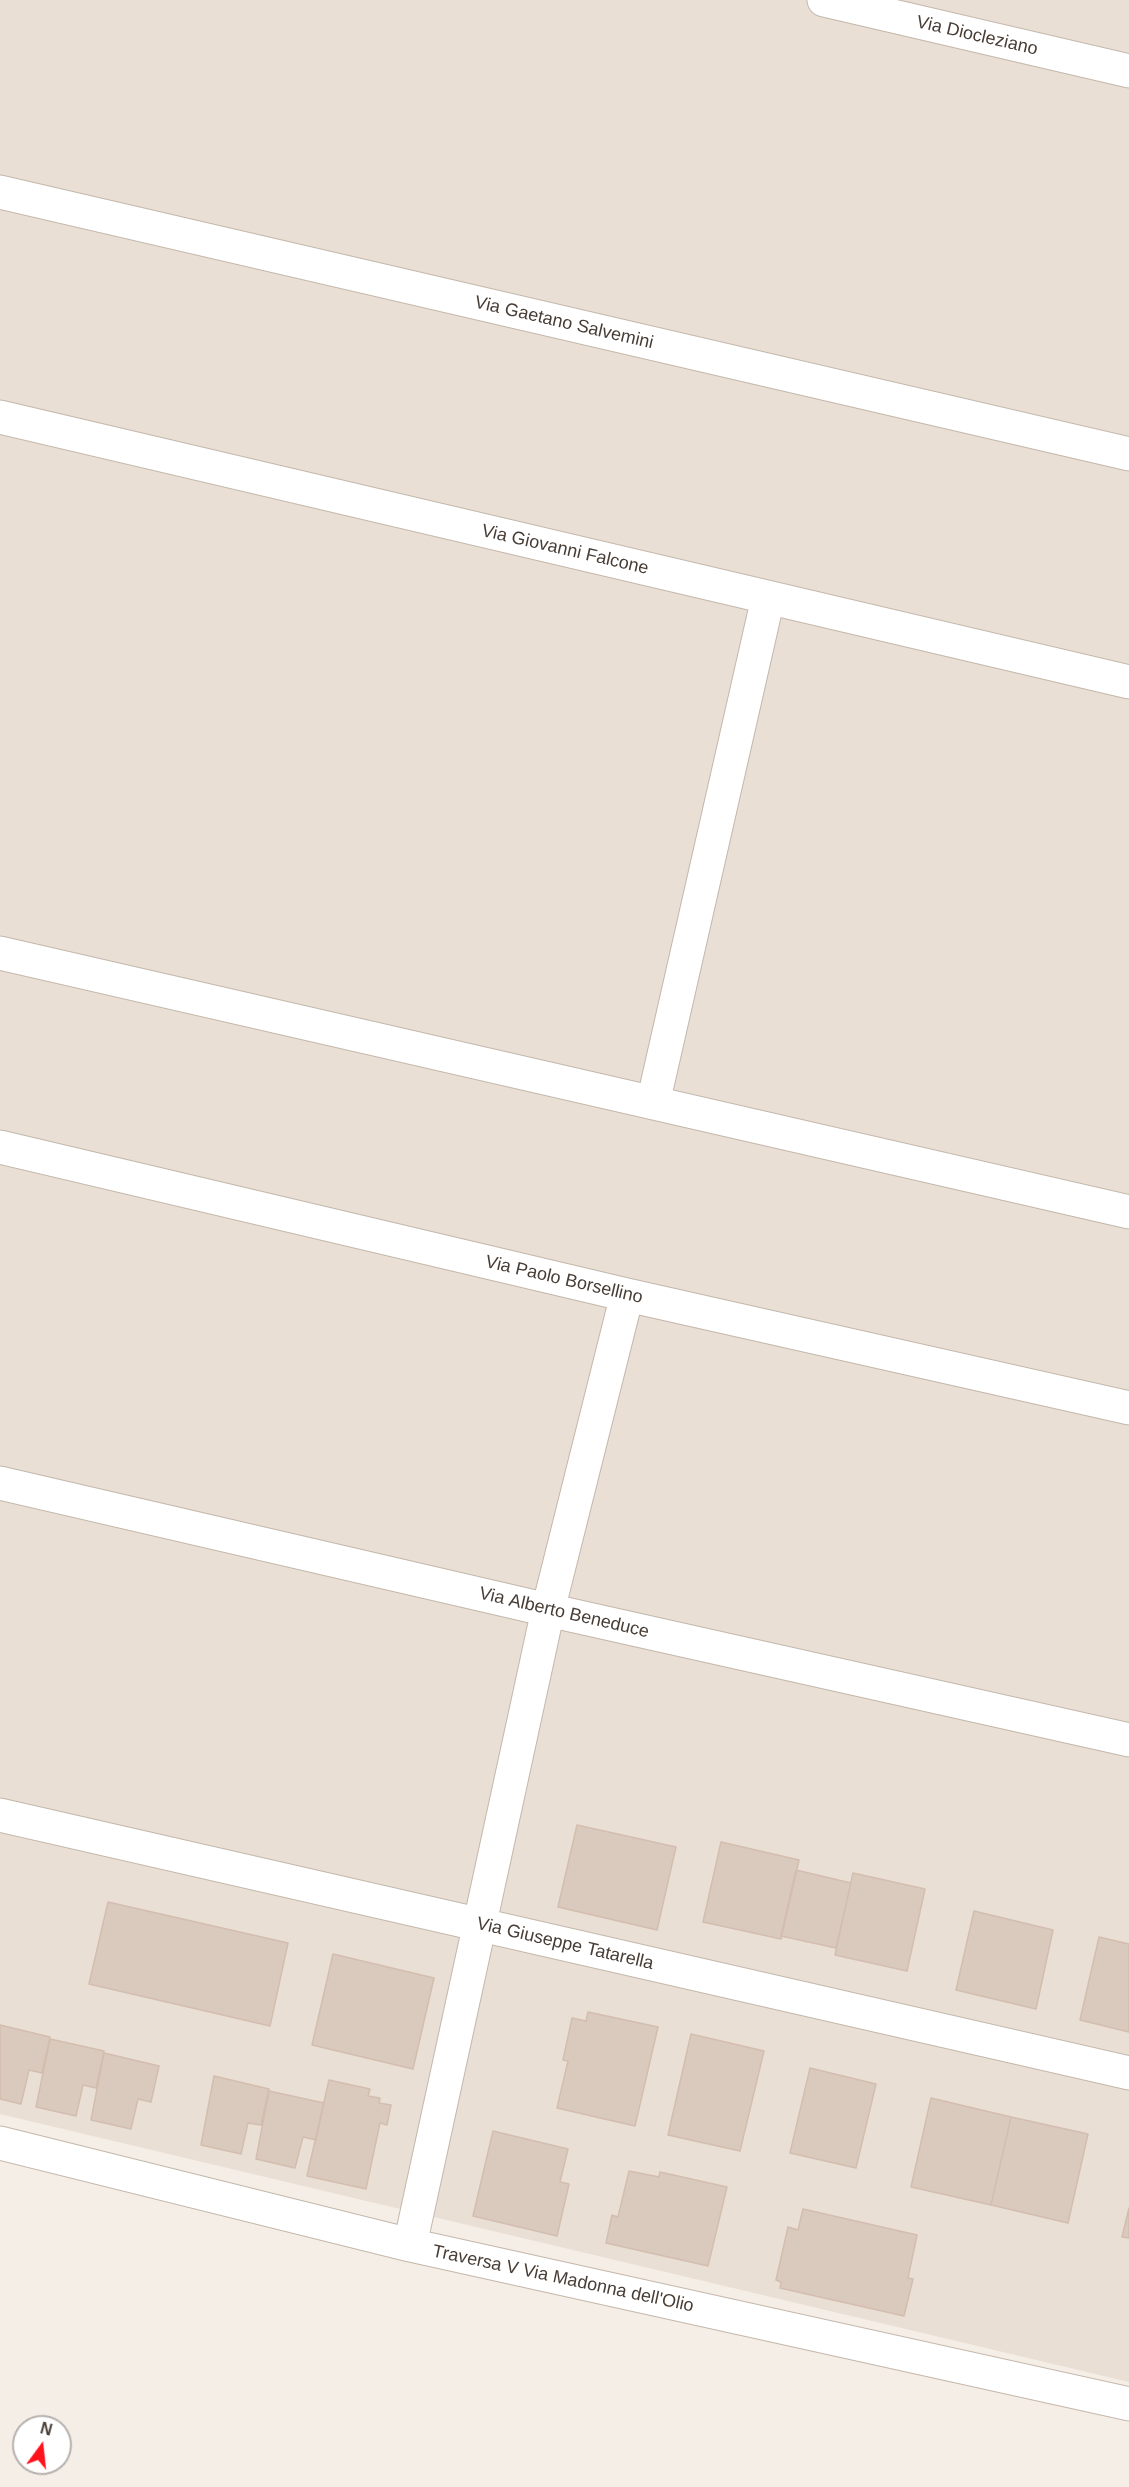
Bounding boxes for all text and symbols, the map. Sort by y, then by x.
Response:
street label: Via Diocleziano [914,12,1040,60]
street label: Via Gaetano Salvemini [473,292,655,354]
street label: Via Giovanni Falcone [479,520,651,580]
street label: Via Paolo Borsellino [483,1251,645,1309]
street label: Via Alberto Beneduce [477,1583,651,1643]
street label: Via Giuseppe Tatarella [474,1913,656,1975]
street label: Traversa V Via Madonna dell'Olio [430,2241,696,2317]
north arrow [12,2415,72,2475]
text: N [38,2419,54,2439]

